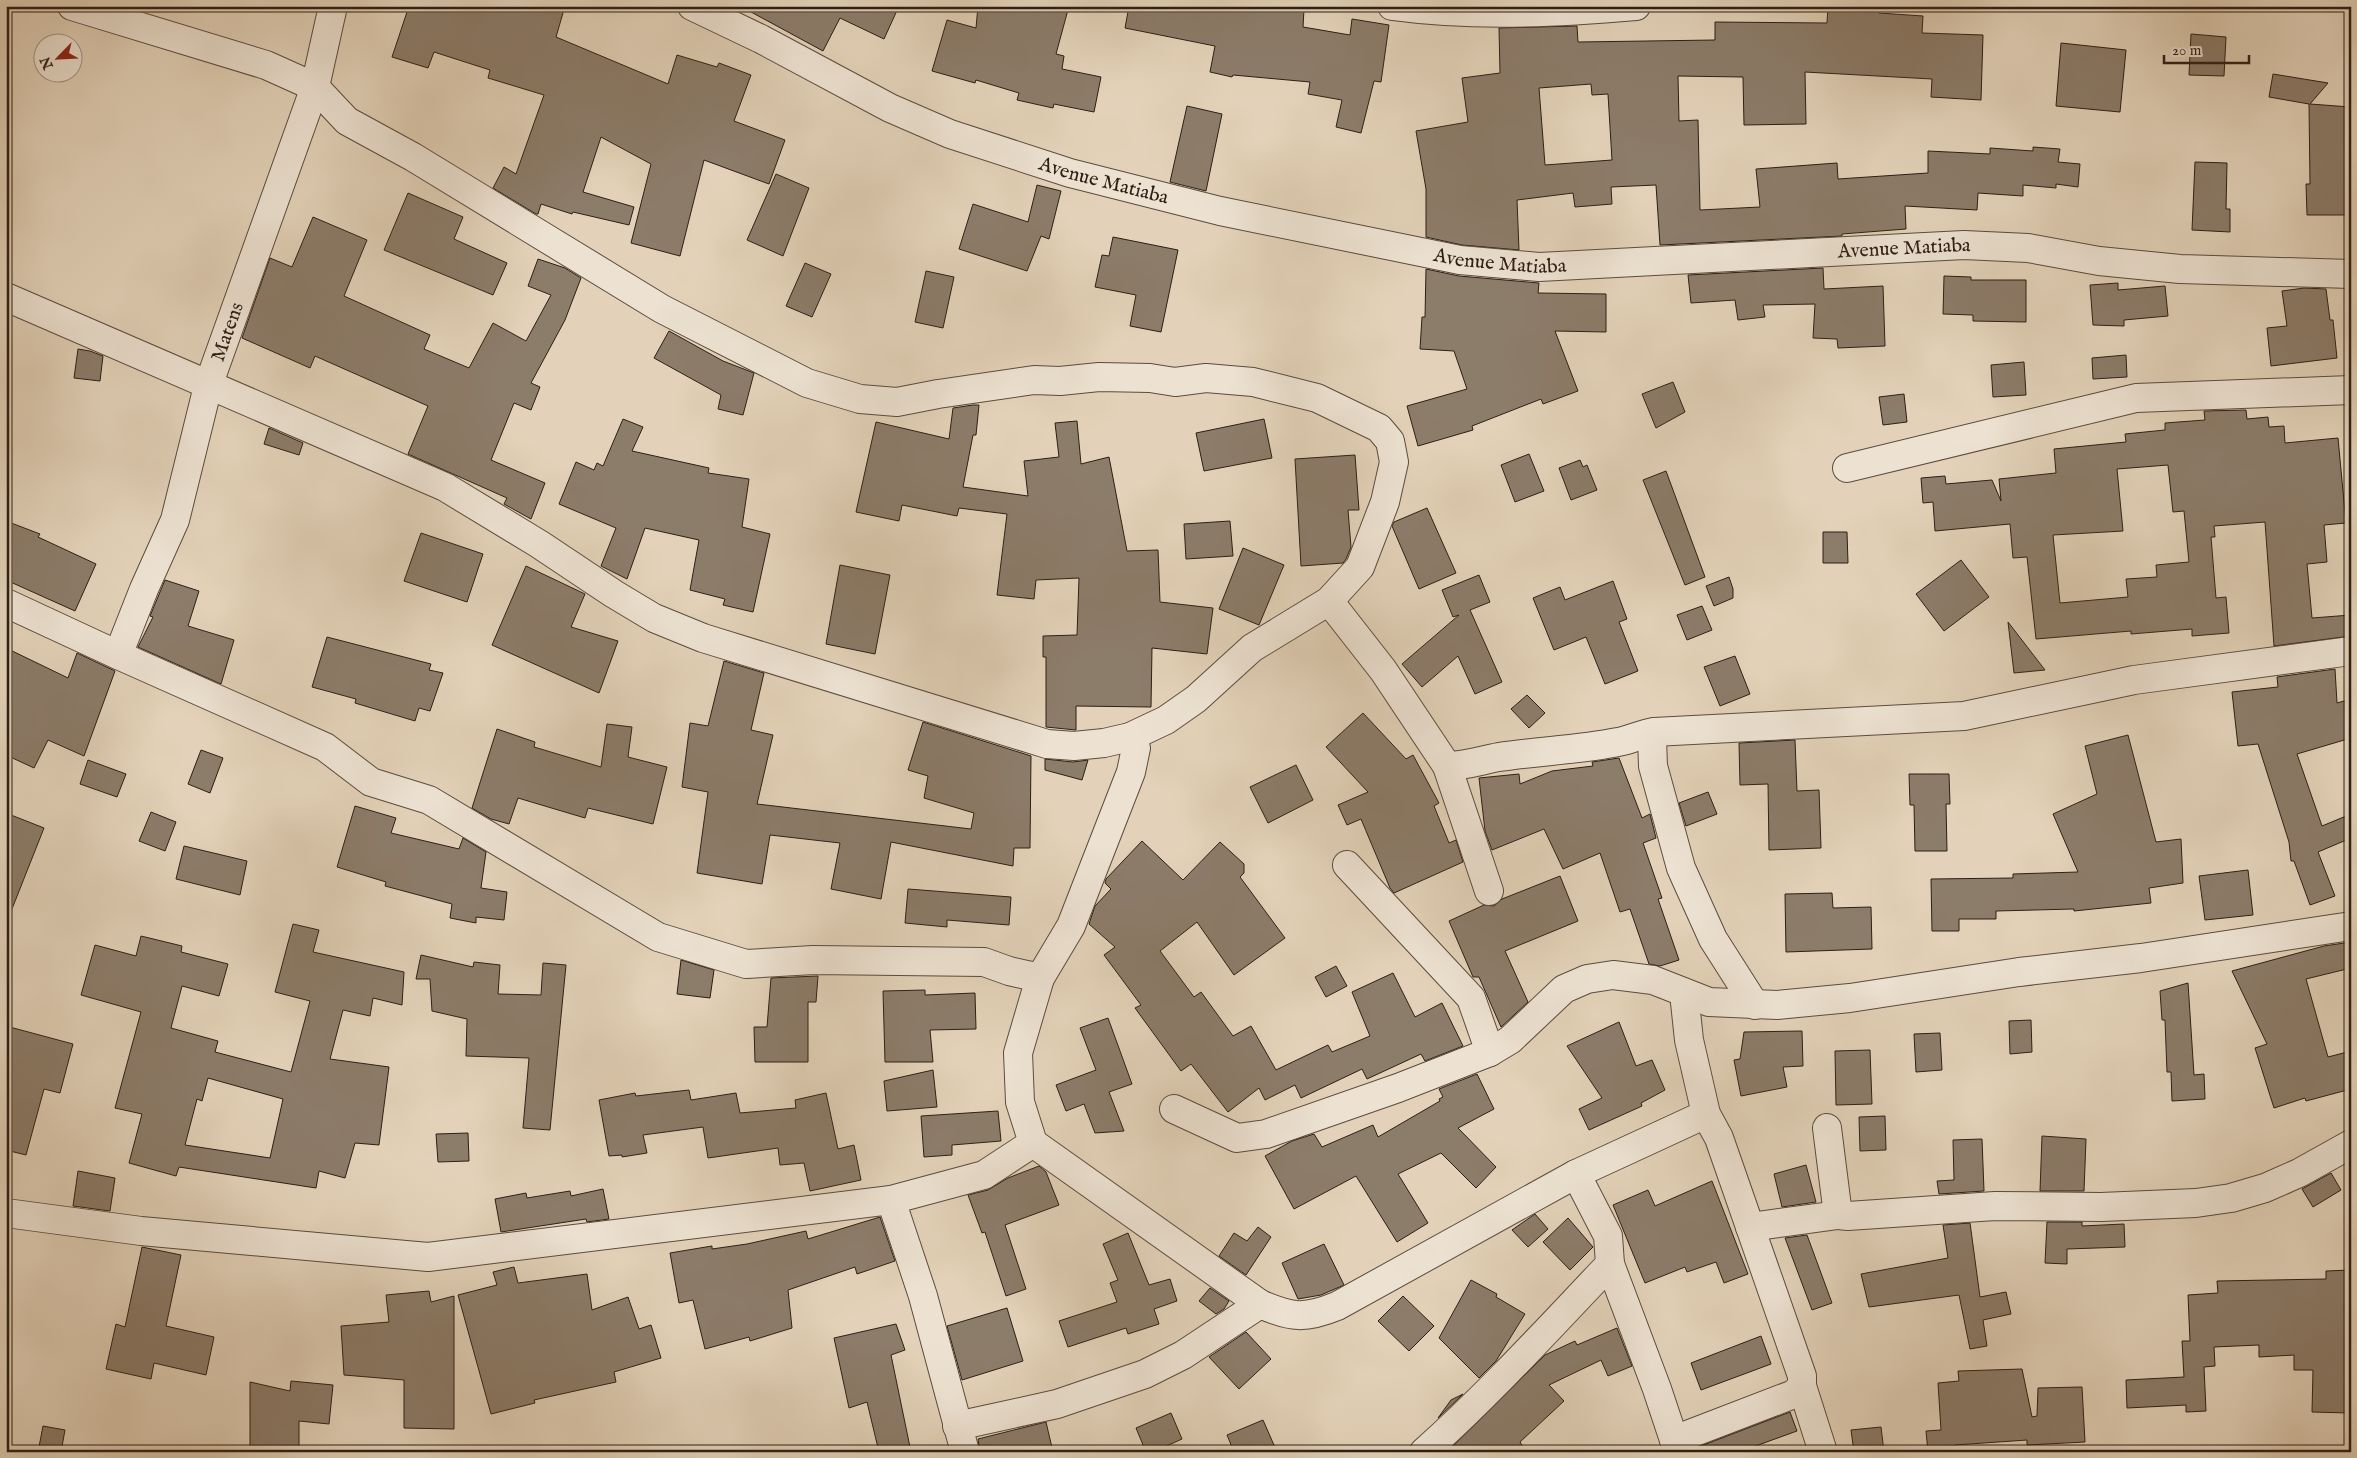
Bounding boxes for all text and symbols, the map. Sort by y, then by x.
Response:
north arrow [32,32,82,82]
scale bar [2164,32,2250,64]
text: 20 m [2172,41,2202,60]
text: N [36,54,58,73]
street label: Avenue Matiaba [1035,151,1172,210]
street label: Avenue Matiaba [1836,232,1972,264]
street label: Avenue Matiaba [1430,242,1567,280]
street label: Matens [205,299,249,365]

